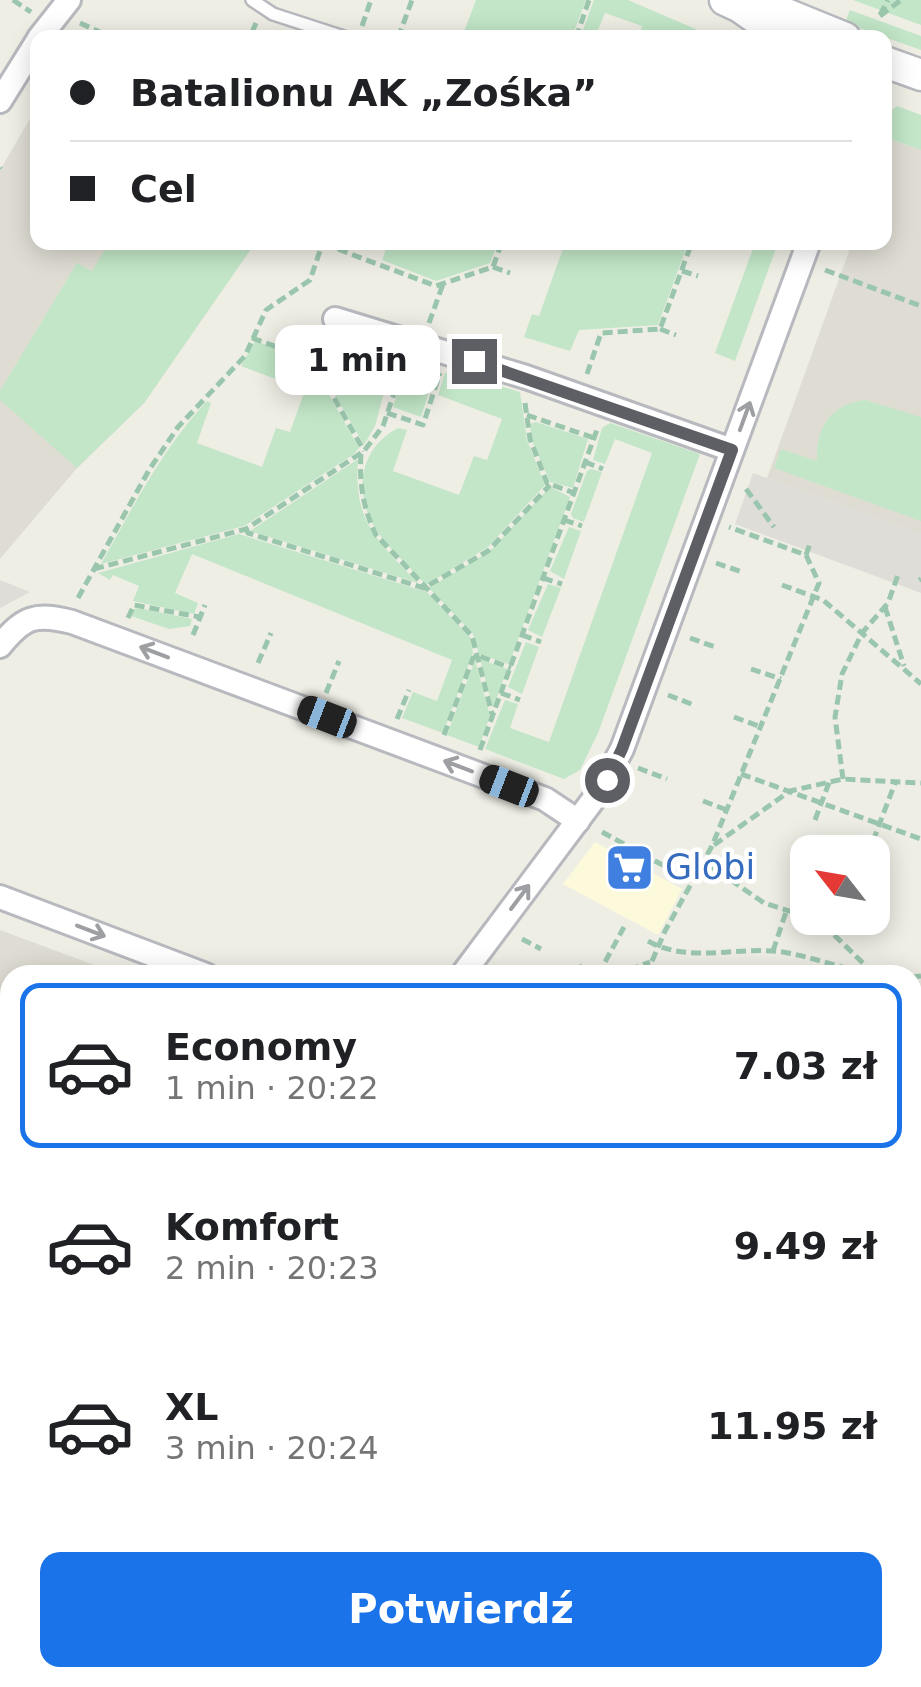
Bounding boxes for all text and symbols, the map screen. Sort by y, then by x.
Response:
text: Batalionu AK „Zośka” [130,71,597,115]
text: Cel [130,167,197,211]
callout: 1 min [274,326,439,396]
route end [452,339,497,384]
text: 1 min [307,341,408,379]
one-way arrow [737,401,755,432]
one-way arrow [139,642,170,660]
car [294,692,360,742]
one-way arrow [443,756,474,774]
route start [585,758,630,803]
car [476,761,542,811]
north arrow [790,835,890,935]
map controls [790,835,890,935]
supermarket icon: Globi [604,841,656,893]
place label: Globi [665,847,755,887]
one-way arrow [510,884,531,911]
one-way arrow [76,924,106,942]
icon: car [45,1021,135,1111]
text: Economy [165,1025,357,1069]
text: 7.03 zł [734,1044,877,1088]
text: 1 min · 20:22 [165,1069,379,1107]
icon: car [45,1201,135,1291]
text: Komfort [165,1205,339,1249]
text: 9.49 zł [734,1224,877,1268]
text: 2 min · 20:23 [165,1249,379,1287]
icon: car [45,1381,135,1471]
text: XL [165,1385,219,1429]
text: 11.95 zł [707,1404,877,1448]
text: 3 min · 20:24 [165,1429,379,1467]
button: Potwierdź [40,1552,882,1667]

